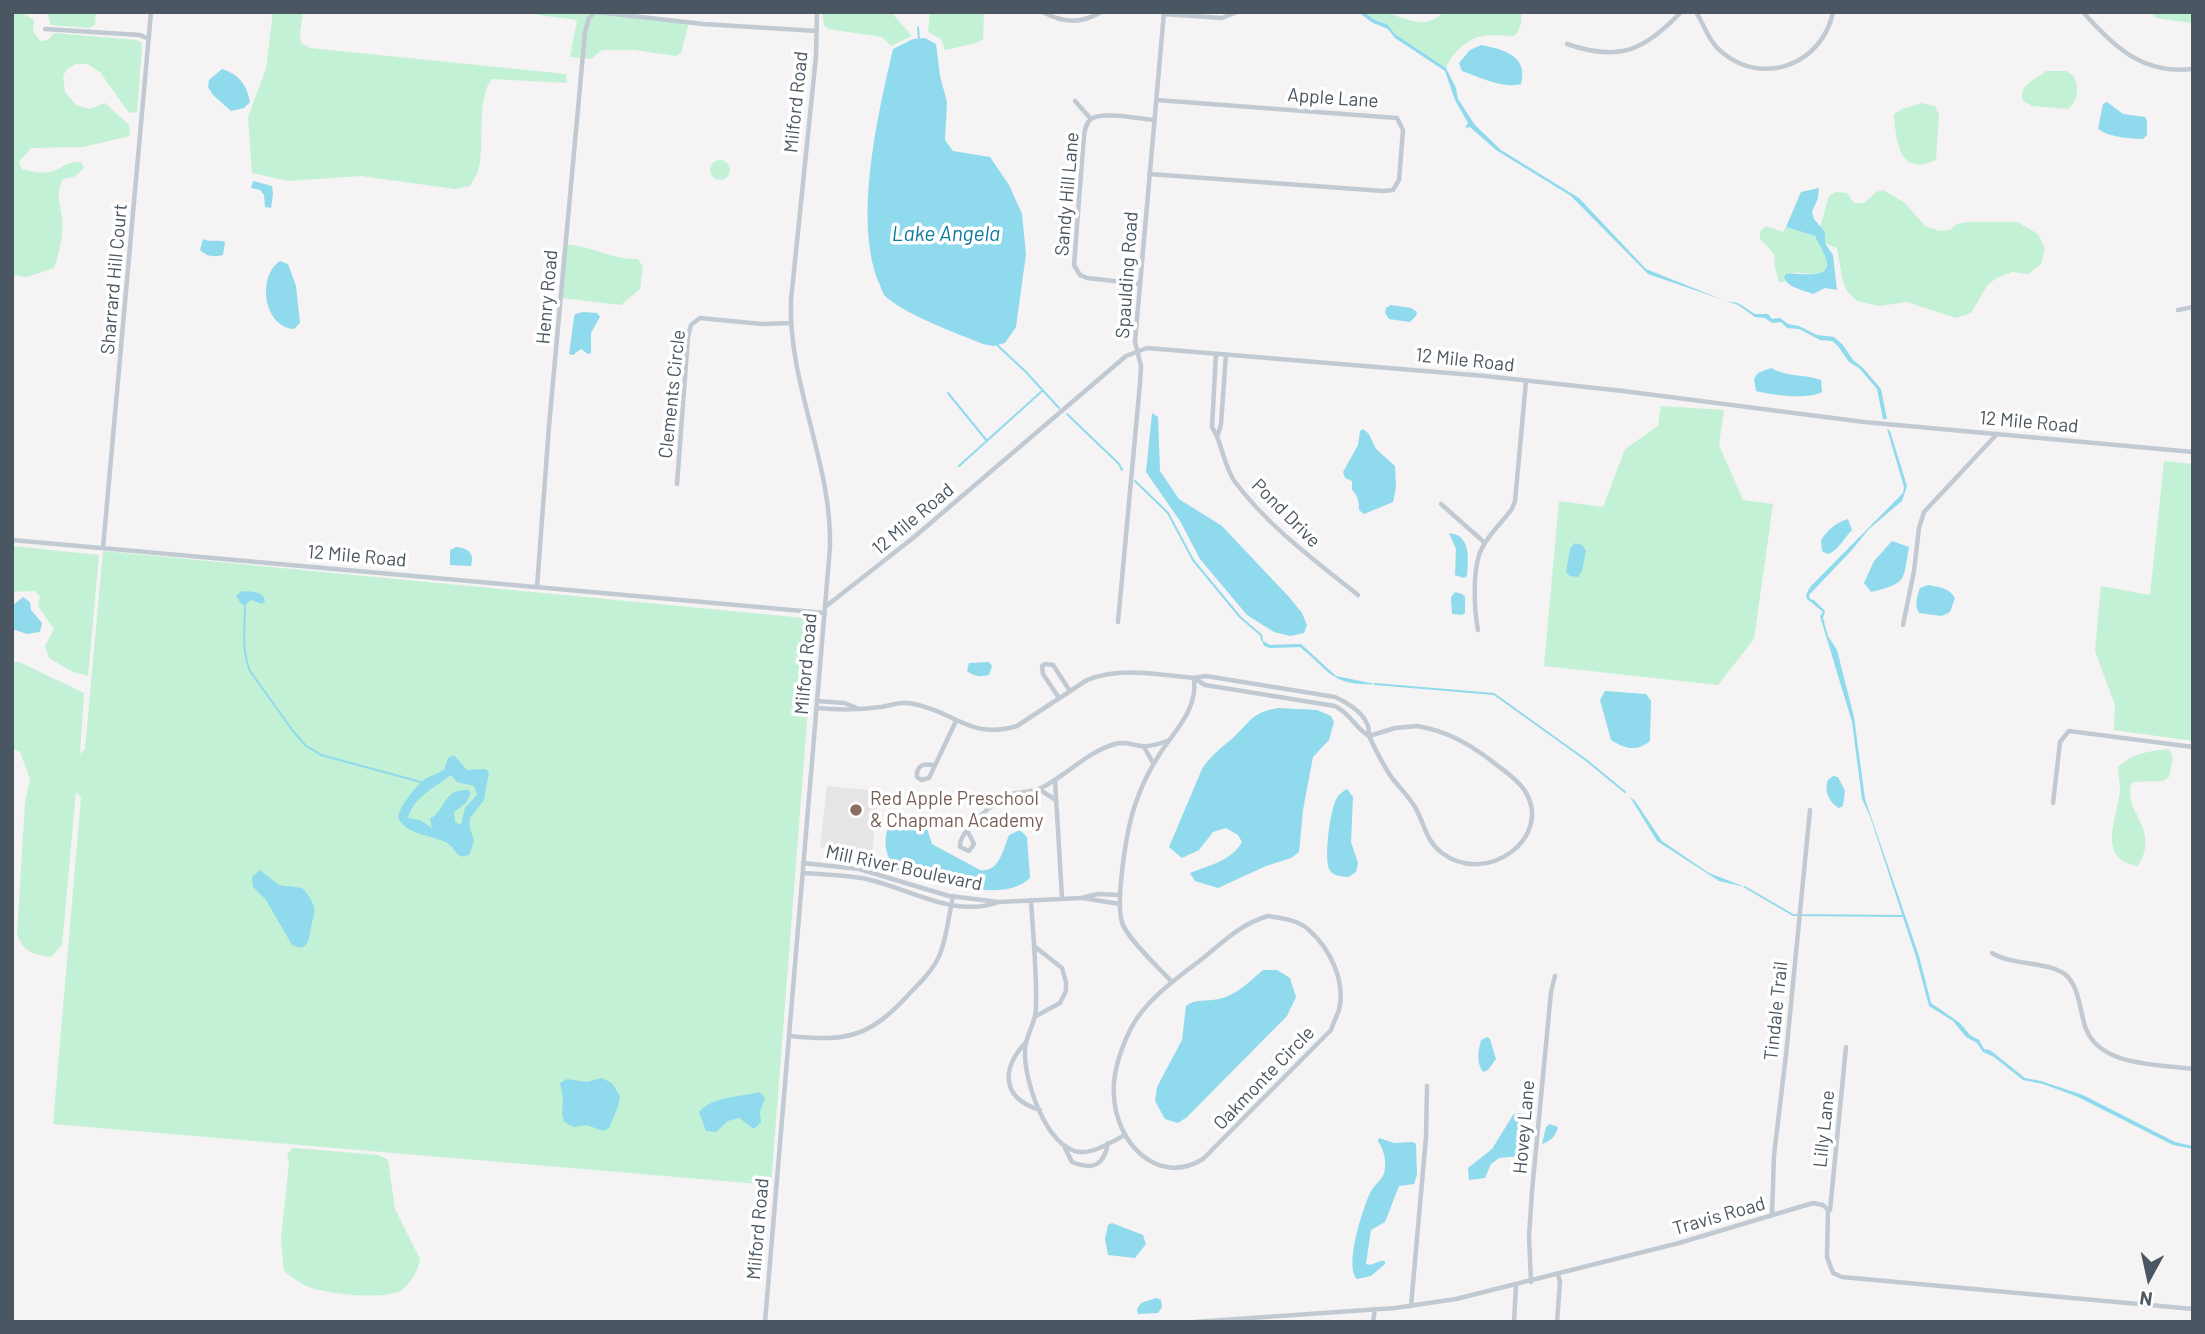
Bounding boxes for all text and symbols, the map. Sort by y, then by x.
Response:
street label: Milford Road [779,50,813,154]
street label: Apple Lane [1287,83,1379,113]
street label: Sandy Hill Lane [1050,131,1084,257]
street label: Sharrard Hill Court [96,203,132,355]
street label: Spaulding Road [1111,211,1143,339]
water label: Lake Angela [892,221,1000,247]
street label: Henry Road [532,249,562,345]
street label: Clements Circle [654,328,690,460]
street label: 12 Mile Road [1414,343,1516,377]
street label: 12 Mile Road [1979,406,2079,438]
street label: Pond Drive [1247,474,1325,552]
street label: 12 Mile Road [868,478,958,560]
street label: 12 Mile Road [307,540,407,572]
street label: Milford Road [790,612,822,716]
place label: Red Apple Preschool & Chapman Academy [870,788,1043,832]
marker: Red Apple Preschool & Chapman Academy [848,802,864,818]
street label: Mill River Boulevard [824,840,984,896]
street label: Tindale Trail [1759,960,1793,1062]
street label: Oakmonte Circle [1209,1021,1319,1135]
street label: Hovey Lane [1509,1079,1539,1175]
street label: Lilly Lane [1809,1089,1839,1169]
street label: Milford Road [742,1177,774,1281]
street label: Travis Road [1670,1192,1768,1240]
north arrow [2114,1243,2184,1313]
text: N [2138,1287,2154,1312]

